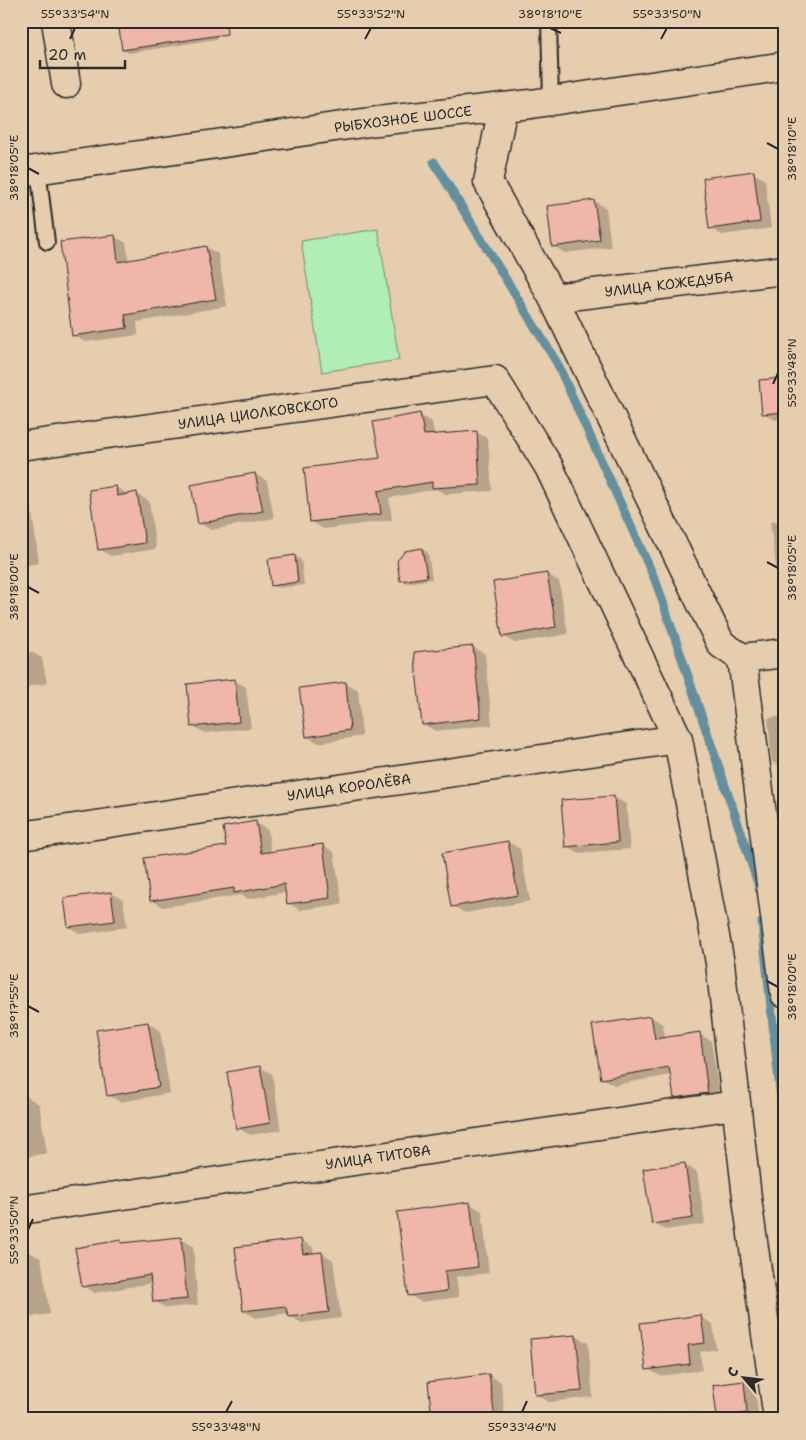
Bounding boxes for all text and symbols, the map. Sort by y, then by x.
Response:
text: 55°33'54"N [41,6,109,22]
text: 55°33'52"N [337,6,405,22]
text: 38°18'10"E [518,6,582,22]
text: 55°33'50"N [632,6,702,22]
scale bar [40,38,125,70]
text: 20 m [48,45,87,65]
street label: РЫБХОЗНОЕ ШОССЕ [333,102,473,136]
text: 38°18'10"E [784,117,800,181]
text: 38°18'05"E [6,135,22,201]
street label: УЛИЦА КОЖЕДУБА [604,267,734,301]
text: 55°33'48"N [784,338,800,408]
street label: УЛИЦА ЦИОЛКОВСКОГО [177,393,339,433]
text: 38°18'05"E [784,535,800,601]
text: 38°18'00"E [6,553,22,621]
street label: УЛИЦА КОРОЛЁВА [286,769,412,805]
text: 38°18'00"E [784,953,800,1021]
text: 38°17'55"E [6,974,22,1038]
street label: УЛИЦА ТИТОВА [324,1141,432,1173]
text: 55°33'50"N [6,1195,22,1265]
north arrow [718,1352,768,1402]
text: С [723,1364,742,1380]
text: 55°33'48"N [191,1419,261,1435]
text: 55°33'46"N [488,1419,556,1435]

